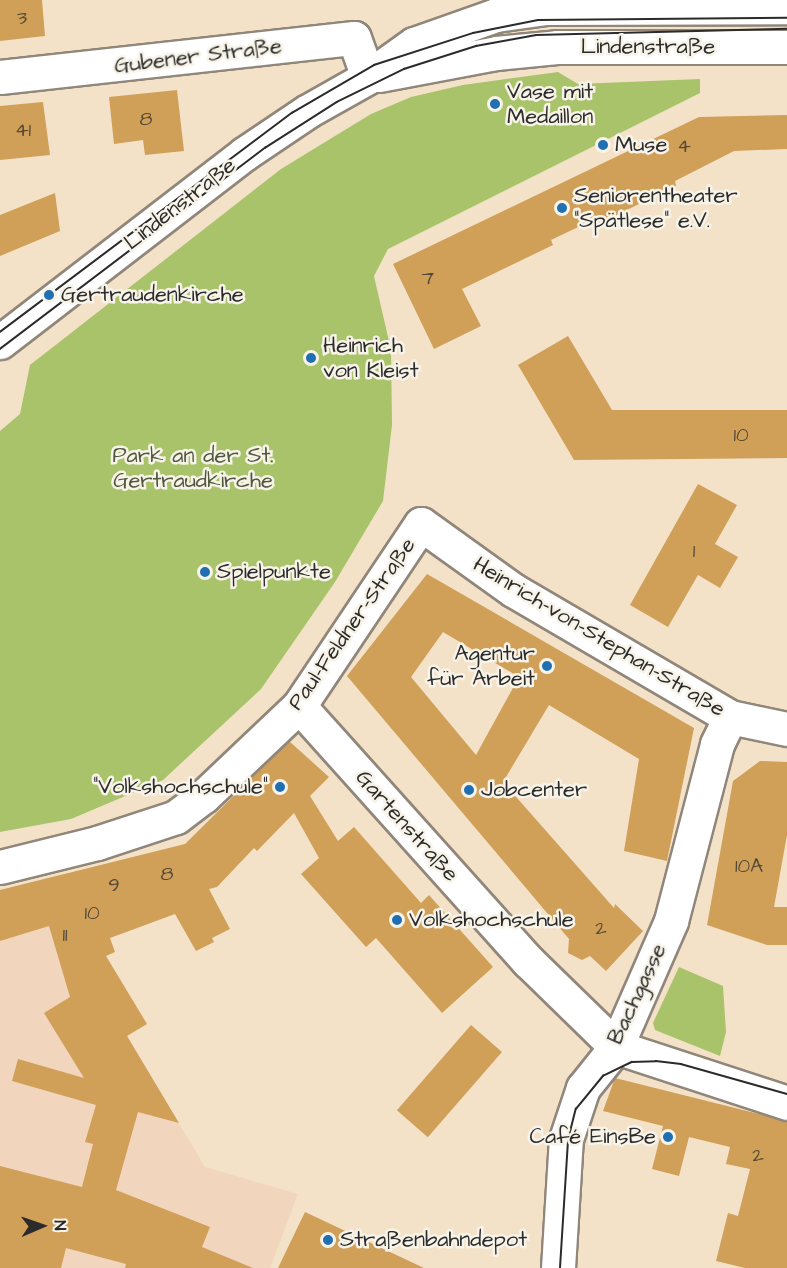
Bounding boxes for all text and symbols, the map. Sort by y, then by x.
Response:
house number: 3 [17,6,27,30]
street label: Gubener Straße [113,33,283,79]
street label: Lindenstraße [581,34,715,60]
place label: Vase mit Medaillon [507,78,593,130]
marker: Vase mit Medaillon [488,97,502,111]
house number: 8 [140,107,152,131]
house number: 41 [15,118,31,142]
place label: Muse [615,132,667,158]
house number: 4 [677,134,691,158]
marker: Muse [596,138,610,152]
street label: Lindenstraße [119,152,241,256]
place label: Seniorentheater "Spätlese" e.V. [574,182,738,234]
marker: Seniorentheater "Spätlese" e.V. [555,201,569,215]
house number: 7 [422,266,434,290]
place label: Gertraudenkirche [61,282,244,308]
marker: Gertraudenkirche [42,288,56,302]
place label: Heinrich von Kleist [323,332,419,384]
marker: Heinrich von Kleist [304,351,318,365]
house number: 10 [733,423,749,447]
park label: Park an der St. Gertraudkirche [113,442,273,494]
street label: Paul-Feldner-Straße [283,533,421,715]
house number: 1 [693,539,695,563]
street label: Heinrich-von-Stephan-Straße [468,551,730,723]
place label: Spielpunkte [217,559,331,585]
marker: Spielpunkte [198,565,212,579]
place label: Agentur für Arbeit [427,640,535,692]
marker: Agentur für Arbeit [540,659,554,673]
street label: Gartenstraße [350,765,464,887]
place label: "Volkshochschule" [93,774,268,800]
place label: Jobcenter [481,777,587,803]
marker: "Volkshochschule" [273,780,287,794]
marker: Jobcenter [462,783,476,797]
house number: 10A [735,854,763,878]
house number: 8 [161,862,173,886]
house number: 9 [108,873,120,897]
house number: 10 [84,901,100,925]
place label: Volkshochschule [409,907,574,933]
marker: Volkshochschule [390,913,404,927]
house number: 2 [595,916,607,940]
house number: 11 [62,923,68,947]
street label: Bachgasse [602,939,672,1049]
place label: Café EinsBe [530,1124,656,1150]
marker: Café EinsBe [661,1130,675,1144]
house number: 2 [752,1143,764,1167]
north arrow [12,1196,72,1256]
text: N [49,1220,71,1231]
place label: Straßenbahndepot [340,1227,527,1253]
marker: Straßenbahndepot [321,1233,335,1247]

